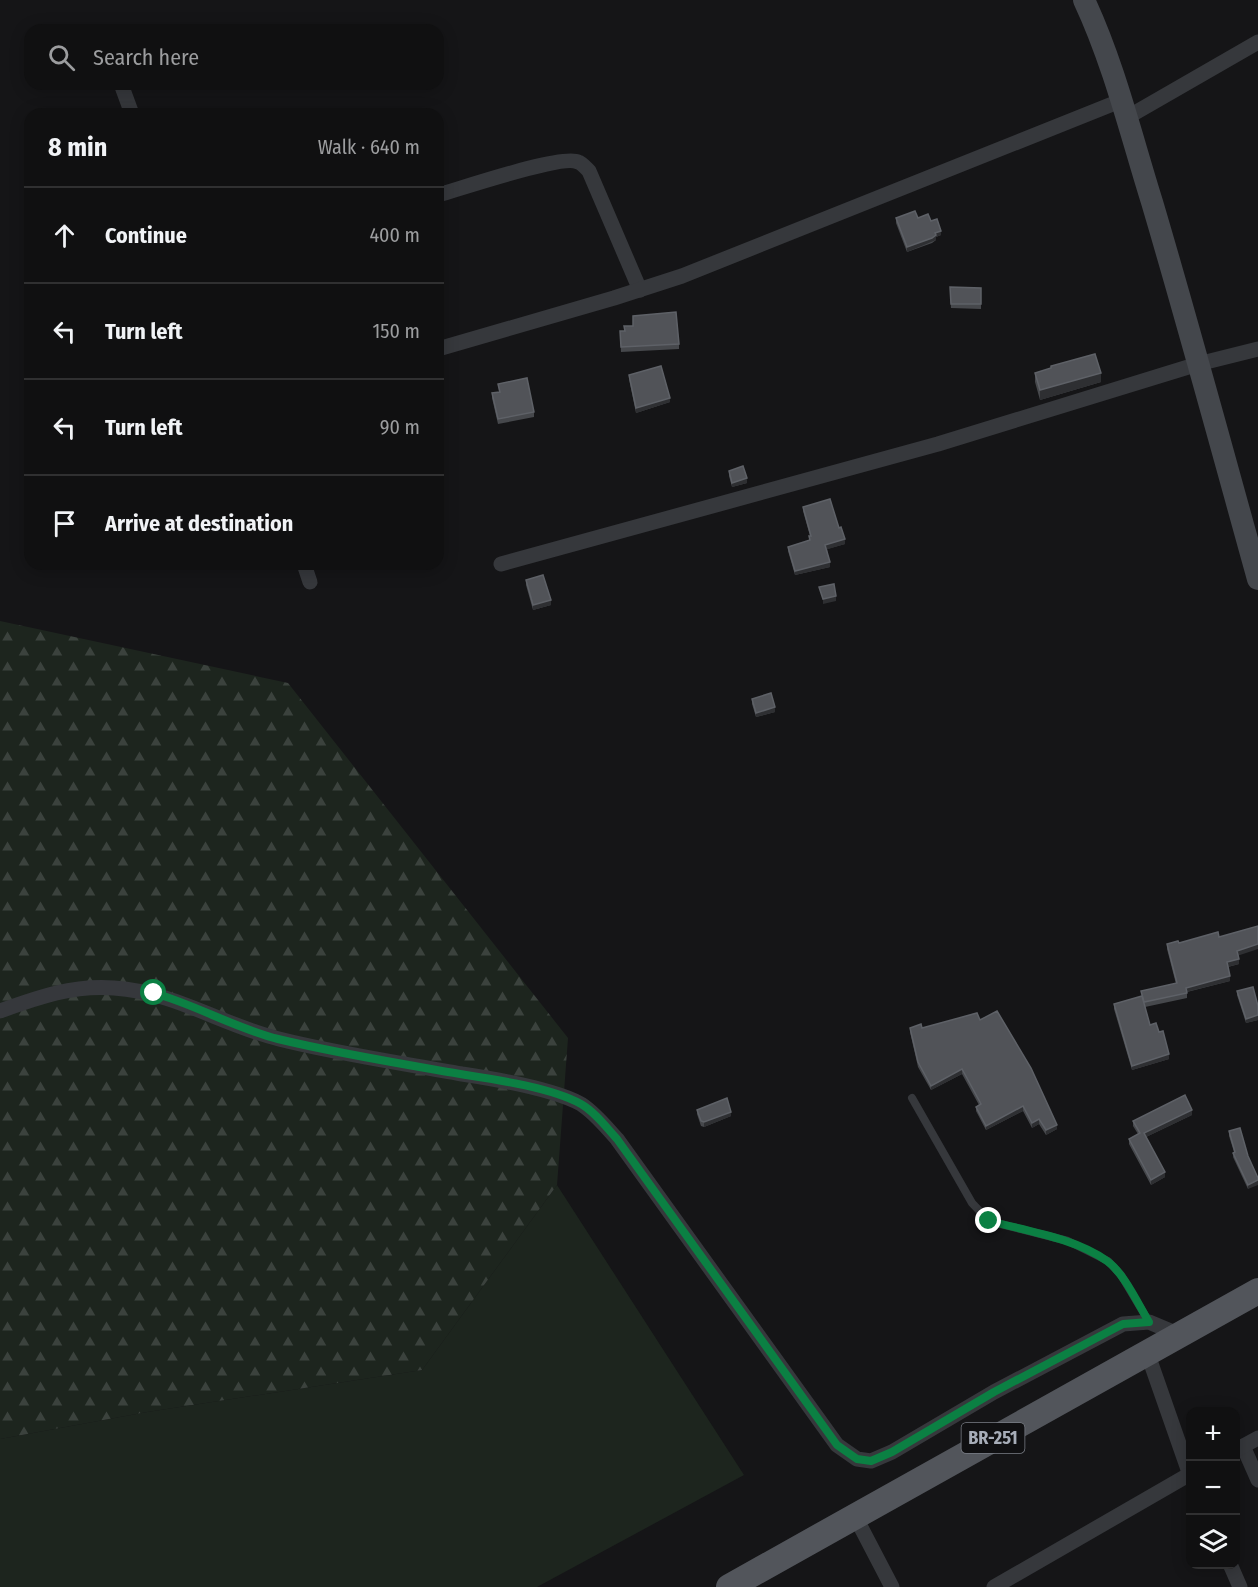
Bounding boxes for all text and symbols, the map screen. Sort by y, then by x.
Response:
search box [24,24,444,90]
icon: search [45,41,78,74]
text: Search here [93,44,199,71]
text: 8 min [48,132,107,163]
text: Walk · 640 m [318,135,420,159]
icon: ahead [48,219,81,252]
text: Continue [105,222,187,249]
text: 400 m [369,223,420,247]
icon: left [48,315,81,348]
text: Turn left [105,318,183,345]
text: 150 m [373,319,420,343]
icon: left [48,411,81,444]
text: Turn left [105,414,183,441]
text: 90 m [380,415,420,439]
icon: arrive [48,507,81,540]
text: Arrive at destination [105,510,293,537]
route start [140,979,166,1005]
route end [975,1207,1001,1233]
map controls [1186,1407,1240,1569]
button: + [1186,1407,1240,1461]
road number: BR-251 [962,1423,1024,1453]
button: − [1186,1461,1240,1515]
button: layers [1186,1515,1240,1569]

